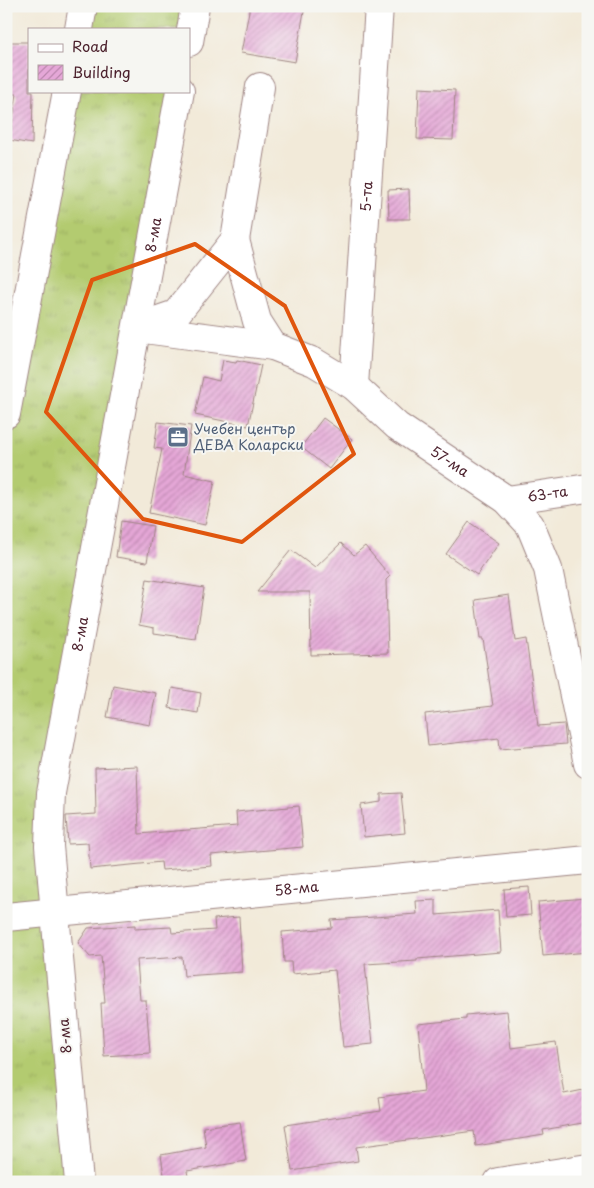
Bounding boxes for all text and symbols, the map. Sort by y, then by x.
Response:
legend [28,28,190,92]
text: Road [72,34,108,57]
text: Building [72,60,131,83]
street label: 5-та [354,180,377,212]
street label: 8-ма [140,215,167,254]
place label: Учебен център ДЕВА Коларски [193,418,304,455]
office icon: Учебен център ДЕВА Коларски [166,425,190,449]
street label: 57-ма [426,440,474,482]
street label: 63-та [526,480,569,507]
street label: 8-ма [66,614,93,653]
street label: 58-ма [274,875,320,901]
street label: 8-ма [52,1017,76,1054]

